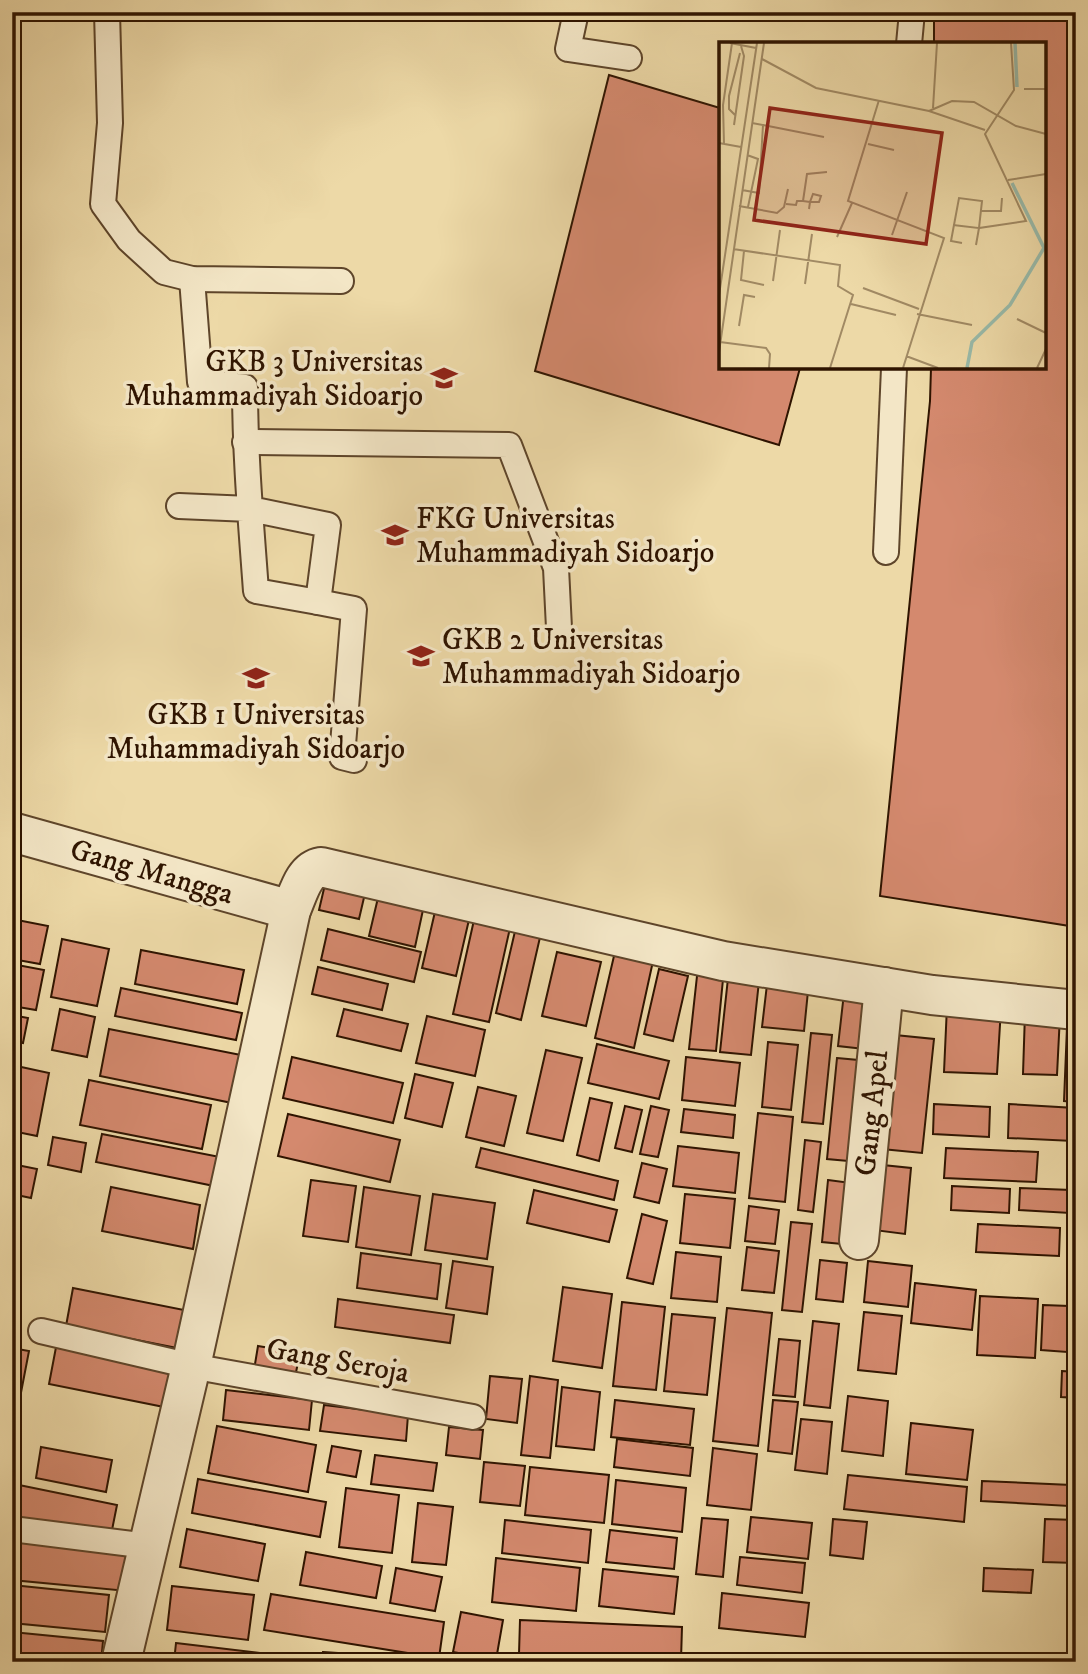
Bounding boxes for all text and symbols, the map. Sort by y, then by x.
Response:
inset map [719,42,1046,369]
place label: GKB 3 Universitas Muhammadiyah Sidoarjo [125,344,423,415]
school or university icon: GKB 3 Universitas Muhammadiyah Sidoarjo [429,363,459,393]
place label: FKG Universitas Muhammadiyah Sidoarjo [416,501,714,572]
school or university icon: FKG Universitas Muhammadiyah Sidoarjo [380,520,410,550]
place label: GKB 2 Universitas Muhammadiyah Sidoarjo [442,622,740,693]
school or university icon: GKB 2 Universitas Muhammadiyah Sidoarjo [406,641,436,671]
school or university icon: GKB 1 Universitas Muhammadiyah Sidoarjo [241,663,271,693]
place label: GKB 1 Universitas Muhammadiyah Sidoarjo [107,697,405,768]
street label: Gang Mangga [66,831,238,913]
street label: Gang Apel [848,1049,897,1178]
street label: Gang Seroja [263,1331,412,1392]

